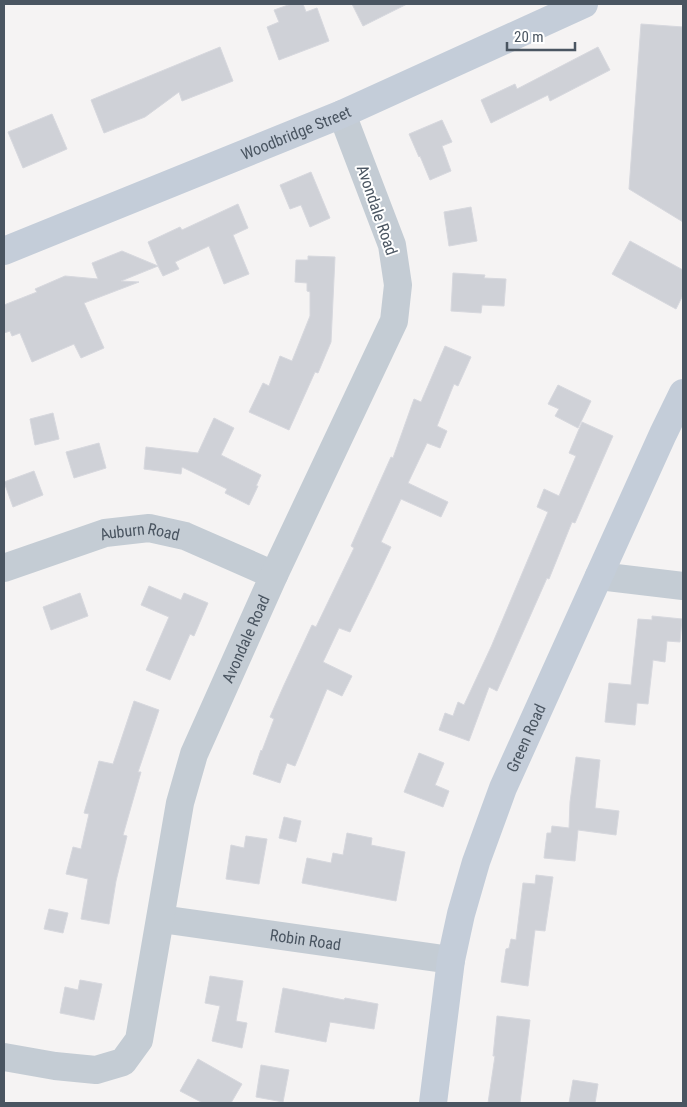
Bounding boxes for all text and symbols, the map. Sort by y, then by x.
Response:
scale bar [507,20,574,52]
text: 20 m [514,28,544,46]
street label: Woodbridge Street [238,102,354,163]
street label: Avondale Road [353,163,401,257]
street label: Auburn Road [97,519,182,544]
street label: Avondale Road [218,592,273,686]
street label: Green Road [502,701,549,775]
street label: Robin Road [269,925,342,954]

